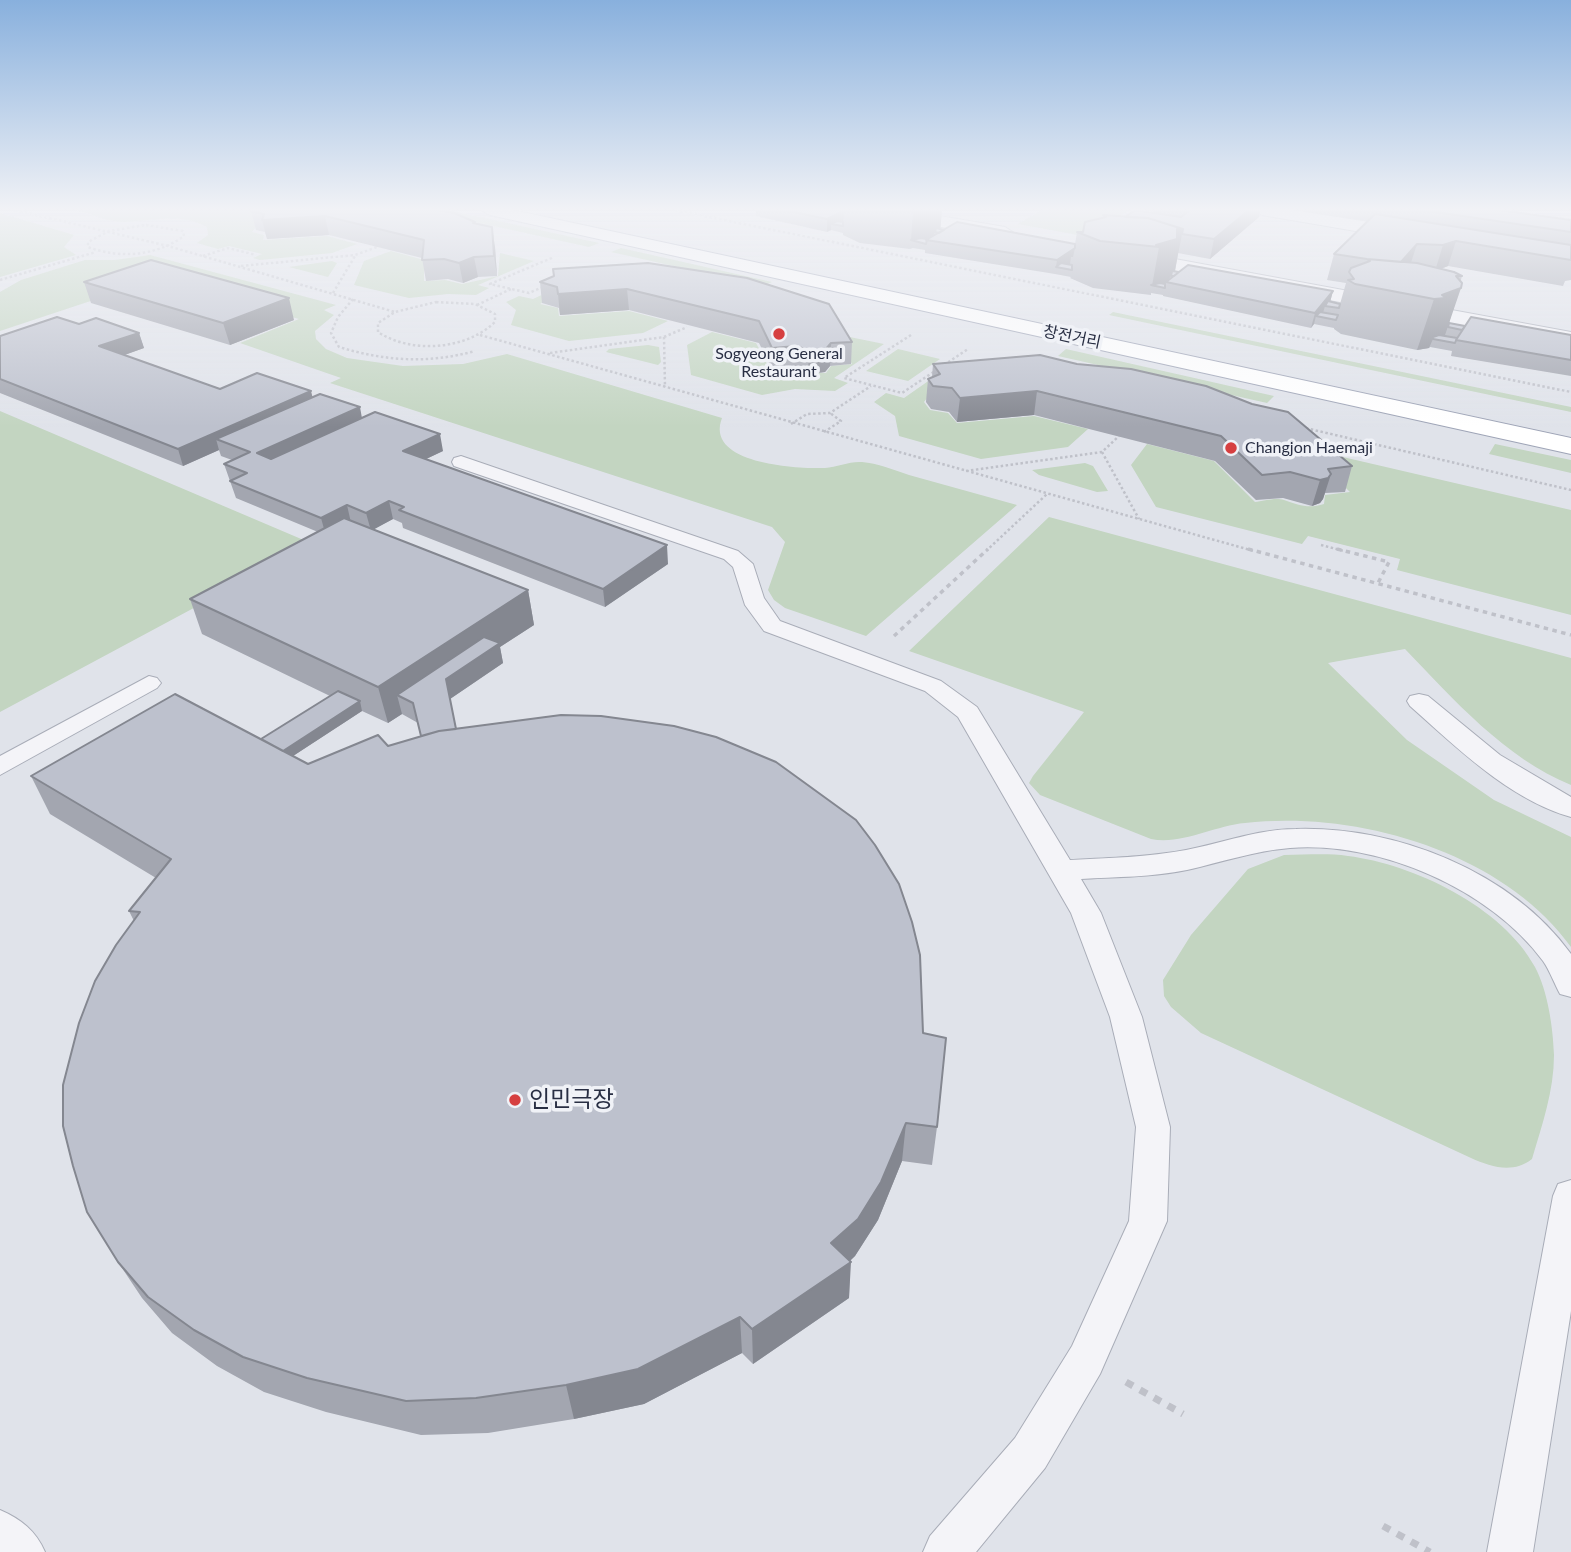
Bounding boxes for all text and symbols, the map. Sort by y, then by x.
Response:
street label: 창전거리 [1041,321,1103,353]
marker: Sogyeong General Restaurant [771,326,787,342]
place label: Sogyeong General Restaurant [715,344,843,382]
place label: Changjon Haemaji [1245,438,1373,458]
marker: Changjon Haemaji [1223,440,1239,456]
place label: 인민극장 [529,1086,614,1114]
marker: 인민극장 [507,1092,523,1108]

